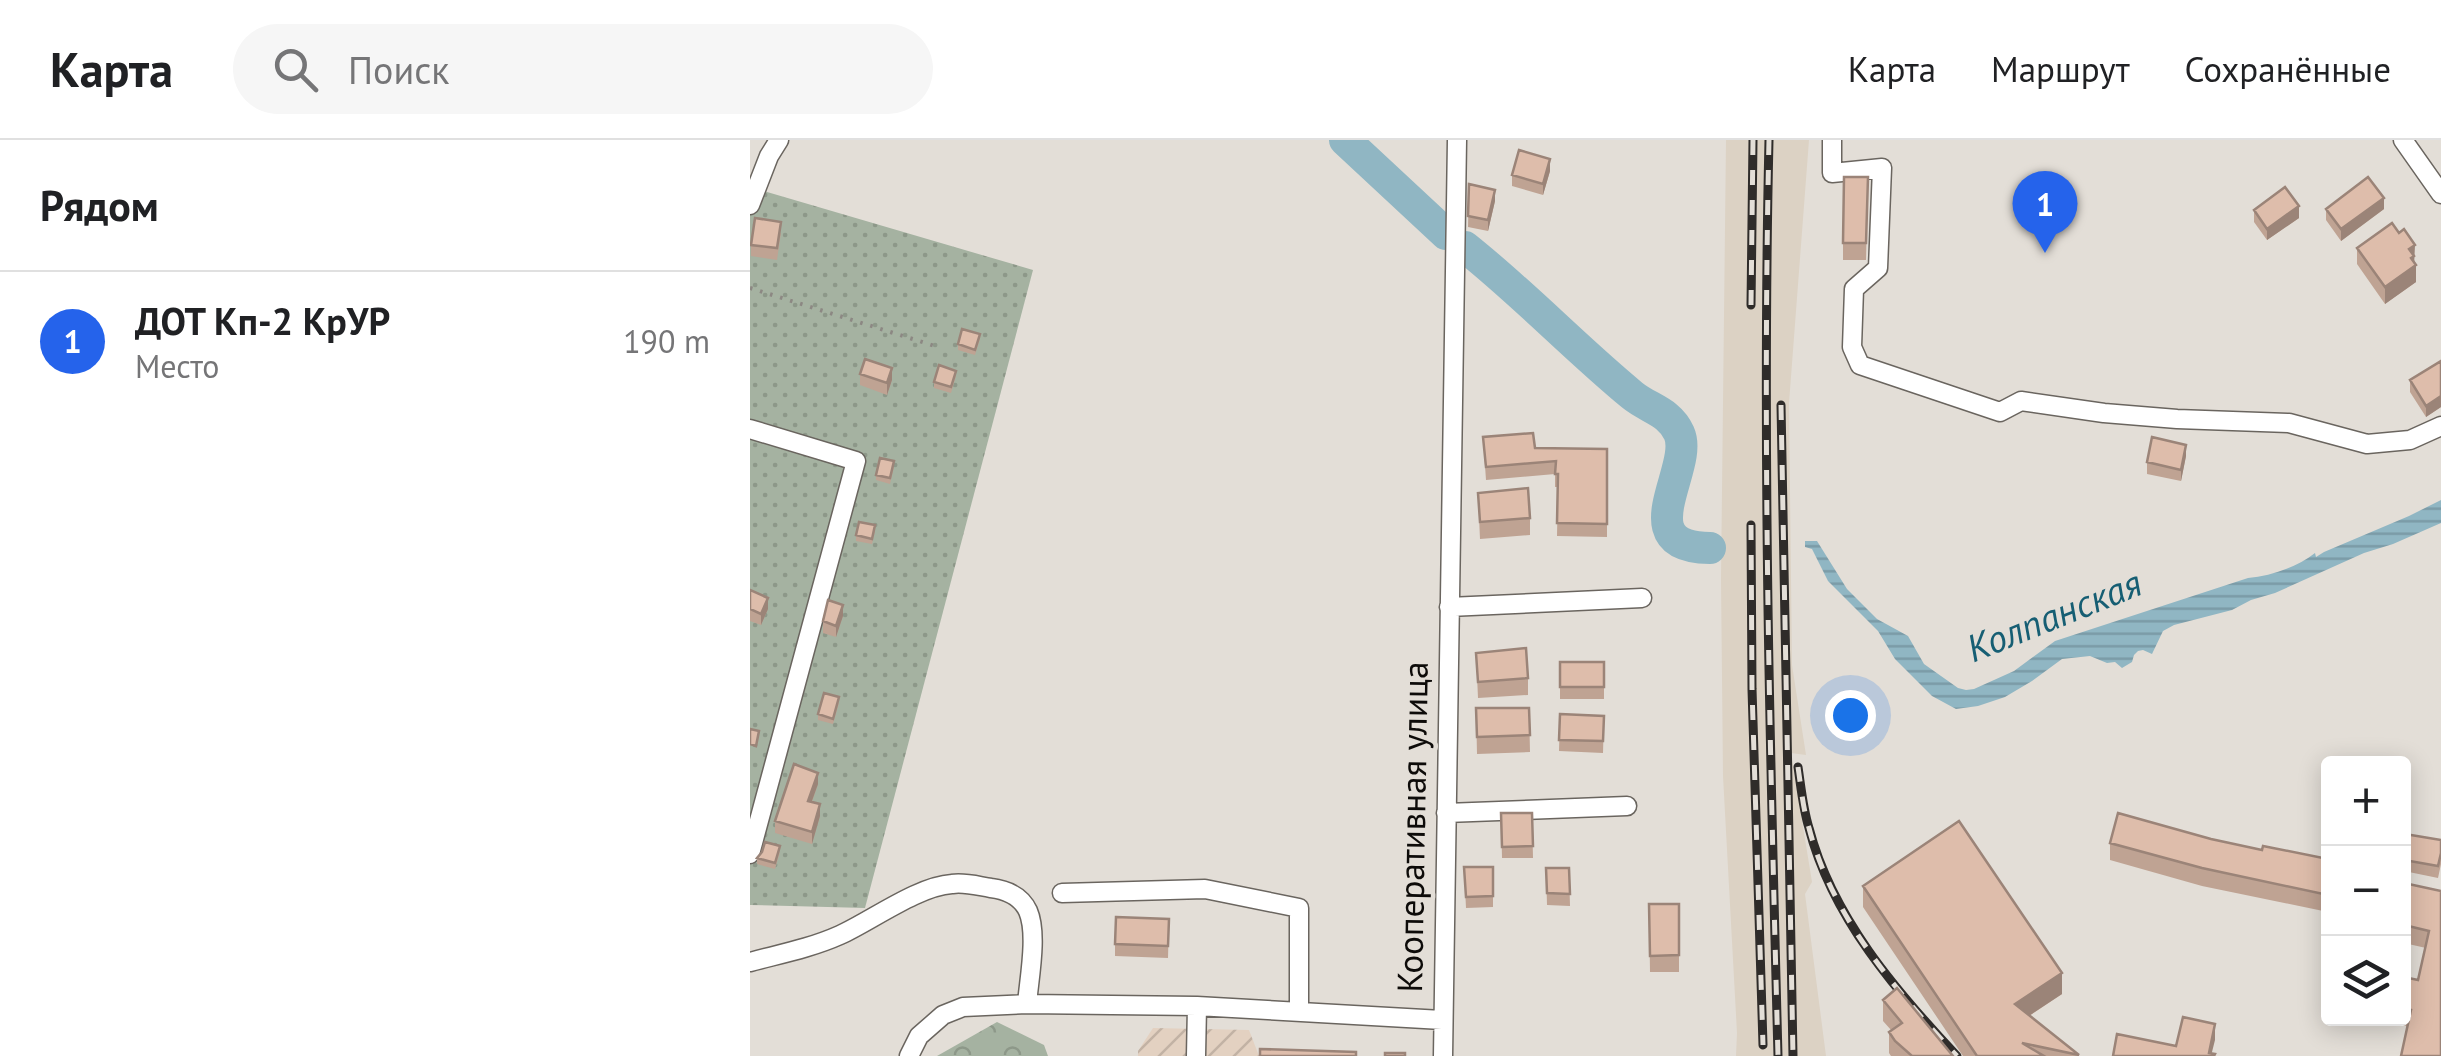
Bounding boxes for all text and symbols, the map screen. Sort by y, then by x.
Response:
search box [233,24,933,114]
text: Карта [50,38,173,100]
icon: search [268,42,323,97]
text: Поиск [348,45,449,94]
text: Карта [1848,46,1936,92]
text: Маршрут [1991,46,2130,92]
text: Сохранённые [2185,46,2391,92]
pin: 1 [2012,171,2078,253]
text: Рядом [40,178,159,233]
text: ДОТ Кп-2 КрУР [135,296,390,345]
text: 1 [63,320,82,362]
text: 190 m [623,320,710,362]
text: Место [135,345,220,387]
water label: Колпанская [1959,557,2149,672]
street label: Кооперативная улица [1386,661,1438,993]
your location [1825,690,1876,741]
map controls [2321,756,2411,1026]
button: + [2321,756,2411,846]
button: − [2321,846,2411,936]
button: layers [2321,936,2411,1026]

